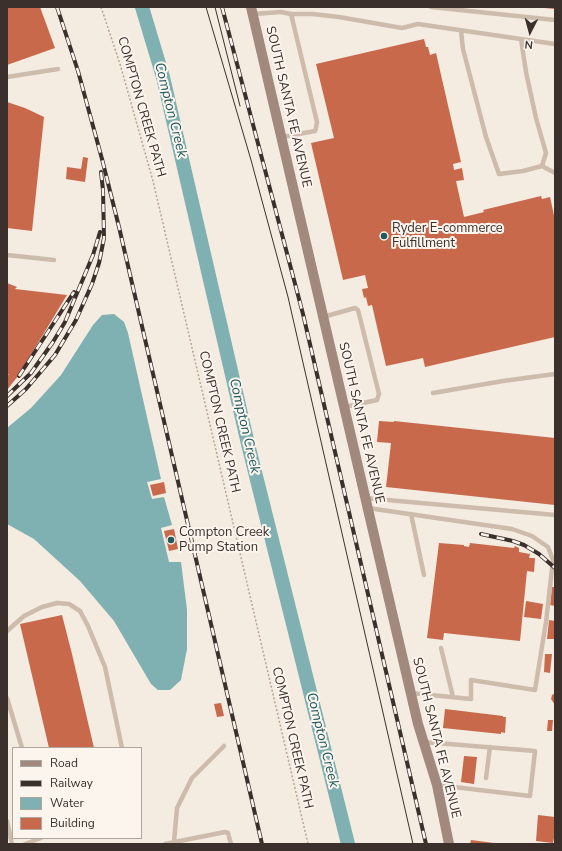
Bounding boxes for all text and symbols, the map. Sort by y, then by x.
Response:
north arrow [510,12,550,52]
street label: SOUTH SANTA FE AVENUE [262,25,314,189]
street label: COMPTON CREEK PATH [113,35,169,179]
text: N [524,37,534,52]
water label: Compton Creek [150,61,190,159]
place label: Ryder E-commerce Fulfillment [392,221,503,252]
marker: Ryder E-commerce Fulfillment [379,231,389,241]
street label: SOUTH SANTA FE AVENUE [335,341,387,505]
street label: COMPTON CREEK PATH [195,349,243,495]
water label: Compton Creek [225,377,263,475]
place label: Compton Creek Pump Station [179,525,269,556]
marker: Compton Creek Pump Station [166,535,176,545]
street label: SOUTH SANTA FE AVENUE [408,656,464,820]
street label: COMPTON CREEK PATH [268,665,316,811]
water label: Compton Creek [302,691,342,789]
legend [12,747,142,839]
text: Road [50,755,78,771]
text: Railway [50,775,93,791]
text: Water [50,795,84,811]
text: Building [50,815,95,831]

